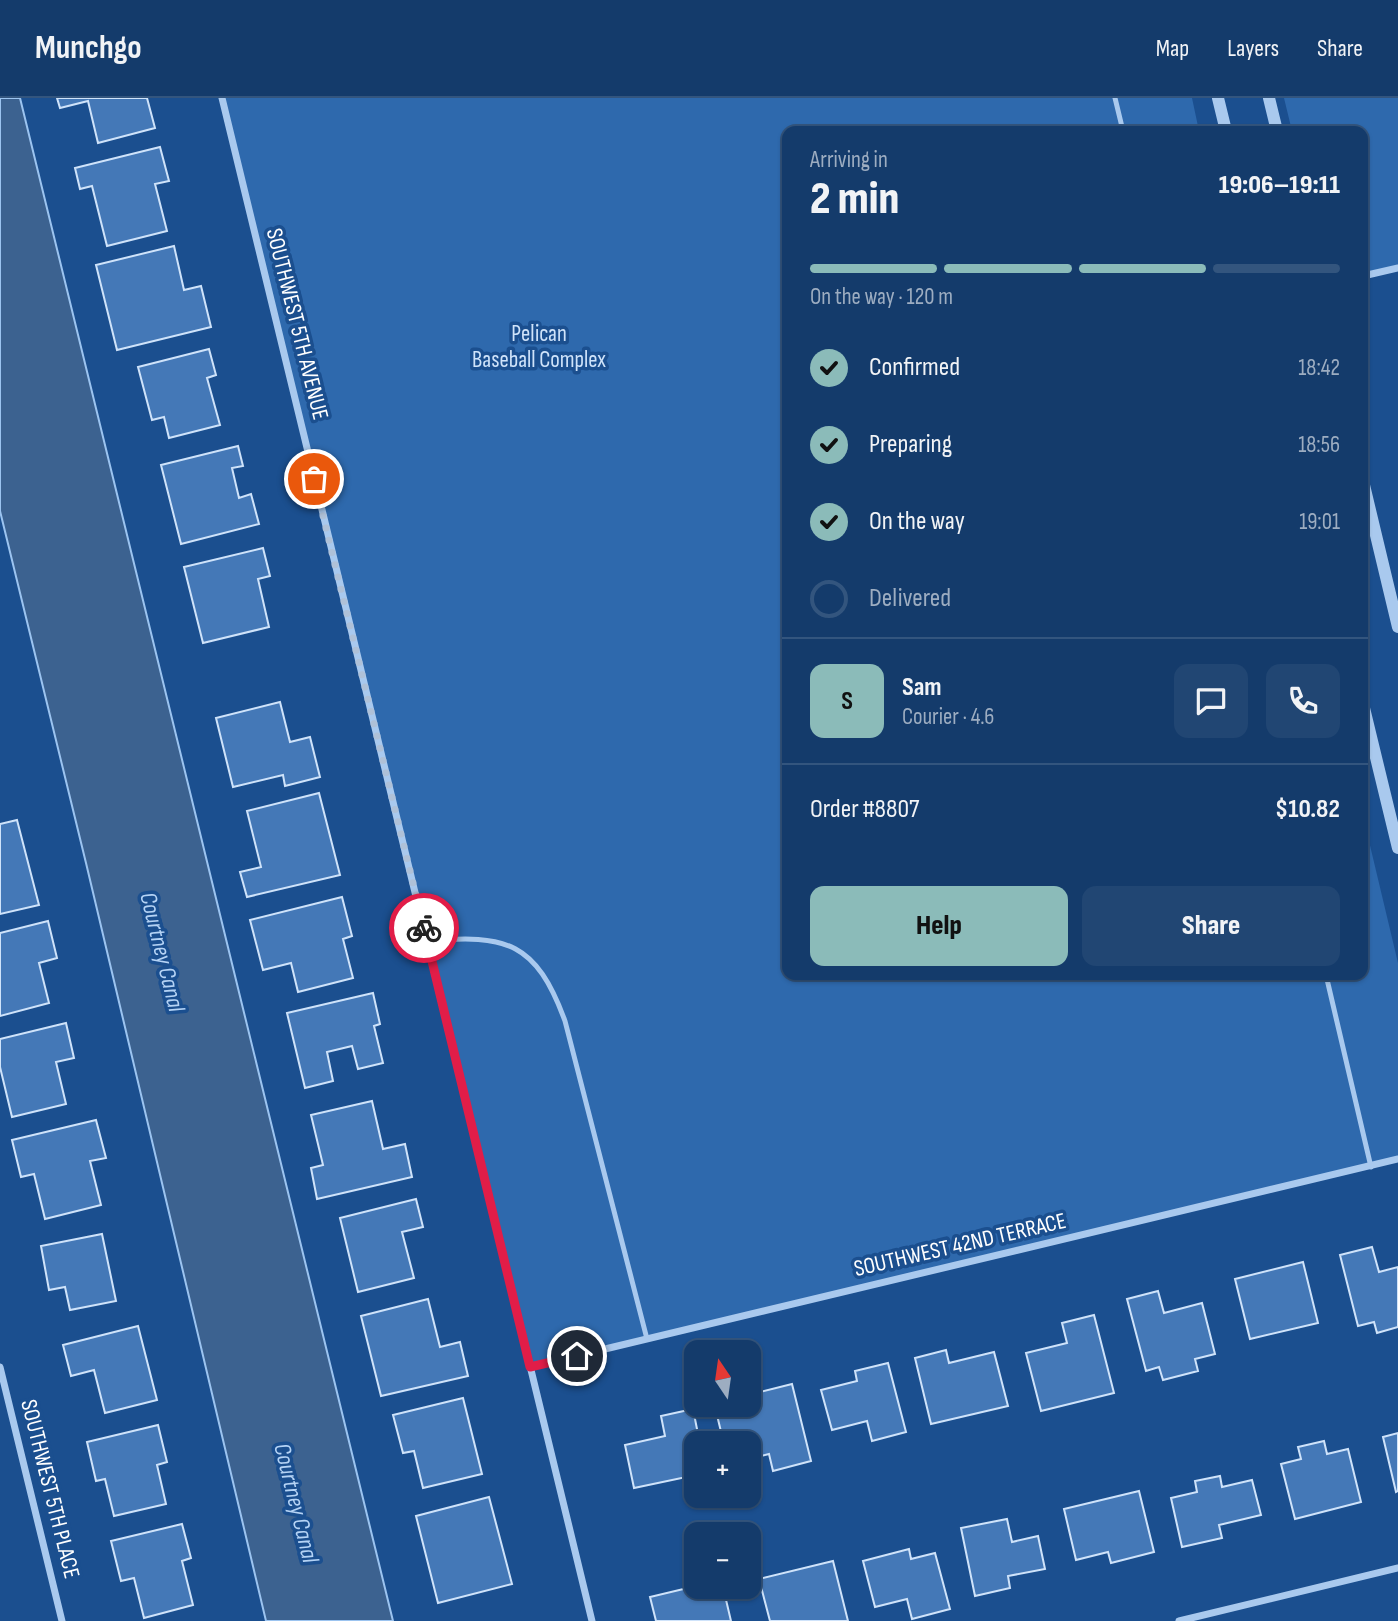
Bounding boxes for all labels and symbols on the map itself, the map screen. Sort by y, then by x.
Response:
street label: SOUTHWEST 5TH AVENUE [260,225,334,423]
park label: Pelican Baseball Complex [472,320,606,374]
pin [284,449,344,509]
water label: Courtney Canal [133,889,191,1015]
courier [389,893,459,963]
street label: SOUTHWEST 42ND TERRACE [851,1207,1069,1283]
pin [547,1326,607,1386]
north arrow [684,1340,761,1418]
street label: SOUTHWEST 5TH PLACE [14,1397,86,1581]
water label: Courtney Canal [267,1440,325,1566]

